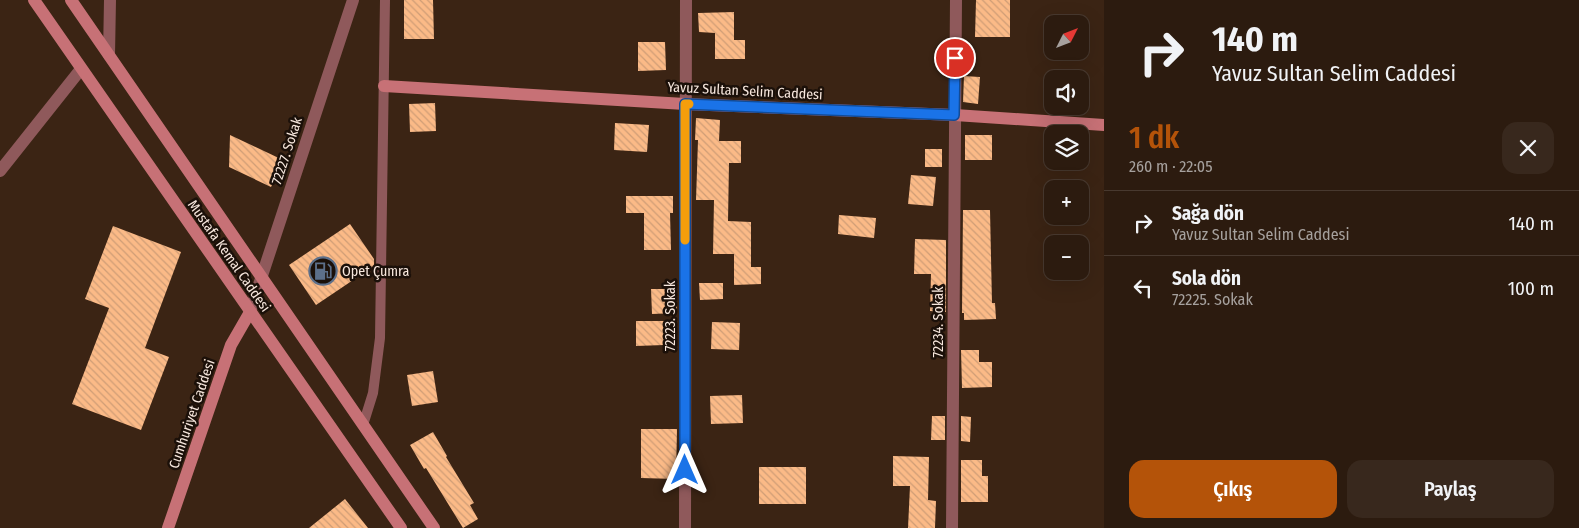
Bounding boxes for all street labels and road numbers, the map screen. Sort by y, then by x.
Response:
street label: Yavuz Sultan Selim Caddesi [667,78,823,104]
street label: 72227. Sokak [268,115,306,187]
street label: Mustafa Kemal Caddesi [184,197,274,315]
street label: 72223. Sokak [662,280,679,351]
street label: 72234. Sokak [930,286,947,358]
street label: Cumhuriyet Caddesi [165,357,219,471]

